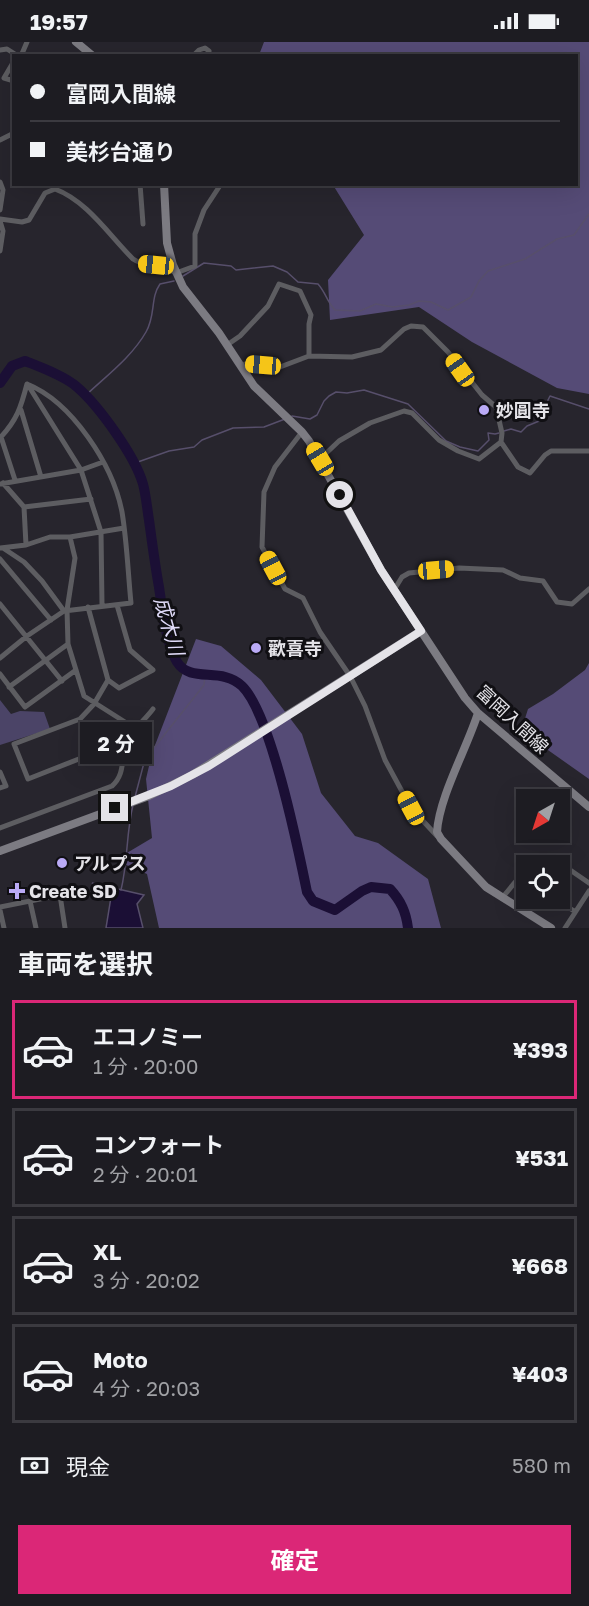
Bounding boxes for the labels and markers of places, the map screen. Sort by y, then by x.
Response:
place label: 妙圓寺 [496,399,550,421]
marker: 妙圓寺 [477,403,491,417]
place label: 歡喜寺 [268,637,322,659]
marker: 歡喜寺 [249,641,263,655]
place label: アルプス [74,852,146,874]
marker: アルプス [55,856,69,870]
place label: Create SD [29,880,117,902]
marker: Create SD [10,884,24,898]

